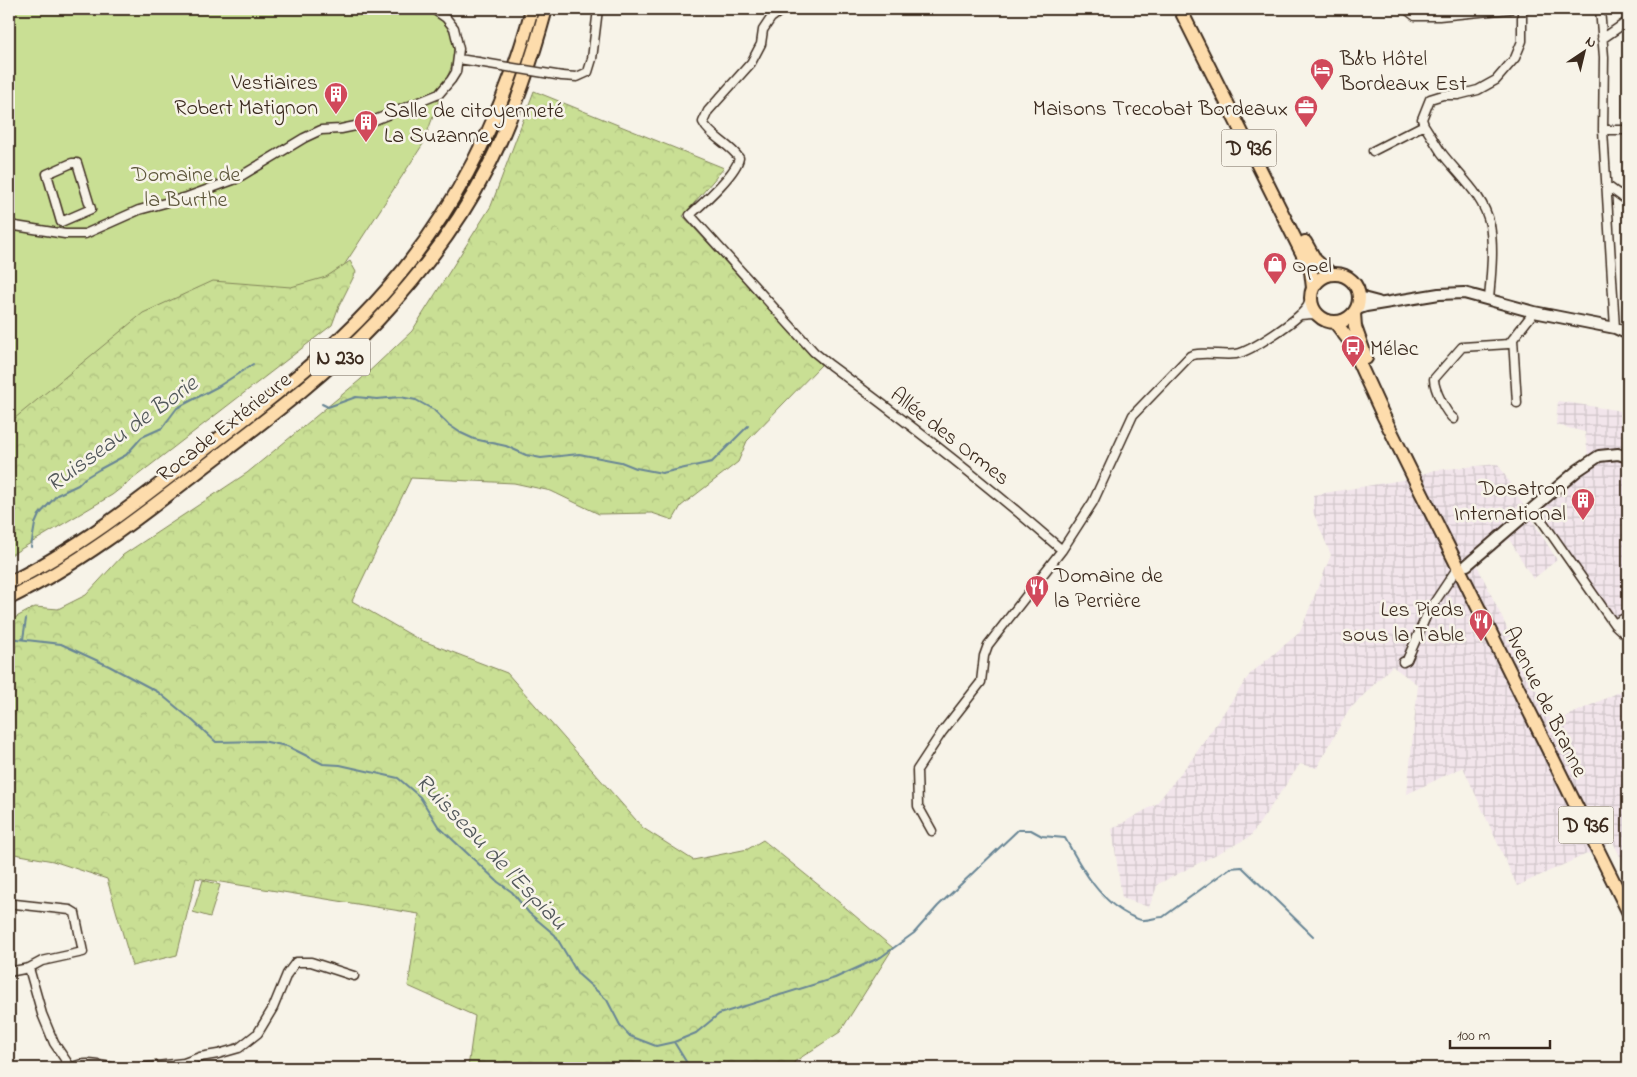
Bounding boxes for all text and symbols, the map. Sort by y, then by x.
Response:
north arrow [1560,28,1610,78]
text: N [1581,31,1600,54]
place label: B&b Hôtel Bordeaux Est [1339,44,1468,101]
hotel icon: B&b Hôtel Bordeaux Est [1309,57,1335,91]
place label: Vestiaires Robert Matignon [174,68,318,126]
building icon: Vestiaires Robert Matignon [323,81,349,115]
place label: Maisons Trecobat Bordeaux [1033,94,1288,126]
office icon: Maisons Trecobat Bordeaux [1293,94,1319,128]
place label: Salle de citoyenneté La Suzanne [384,96,564,153]
building icon: Salle de citoyenneté La Suzanne [353,109,379,143]
road number: D 936 [1222,130,1276,167]
park label: Domaine de la Burthe [131,160,241,217]
shop icon: Opel [1262,251,1288,285]
place label: Opel [1292,251,1332,283]
bus stop icon: Mélac [1340,334,1366,368]
place label: Mélac [1370,334,1419,366]
road number: N 230 [310,338,370,376]
street label: Rocade Extérieure [151,365,299,491]
water label: Ruisseau de Borie [39,367,207,502]
street label: Allée des Ormes [882,380,1016,494]
place label: Dosatron International [1454,474,1566,531]
building icon: Dosatron International [1570,487,1596,521]
place label: Domaine de la Perrière [1053,561,1163,618]
restaurant icon: Domaine de la Perrière [1024,574,1050,608]
place label: Les Pieds sous la Table [1342,595,1464,652]
restaurant icon: Les Pieds sous la Table [1468,608,1494,642]
street label: Avenue de Branne [1494,622,1595,783]
water label: Ruisseau de l'Espiau [406,766,575,939]
road number: D 936 [1558,806,1614,844]
scale bar [1450,1017,1550,1049]
text: 100 m [1457,1025,1490,1047]

